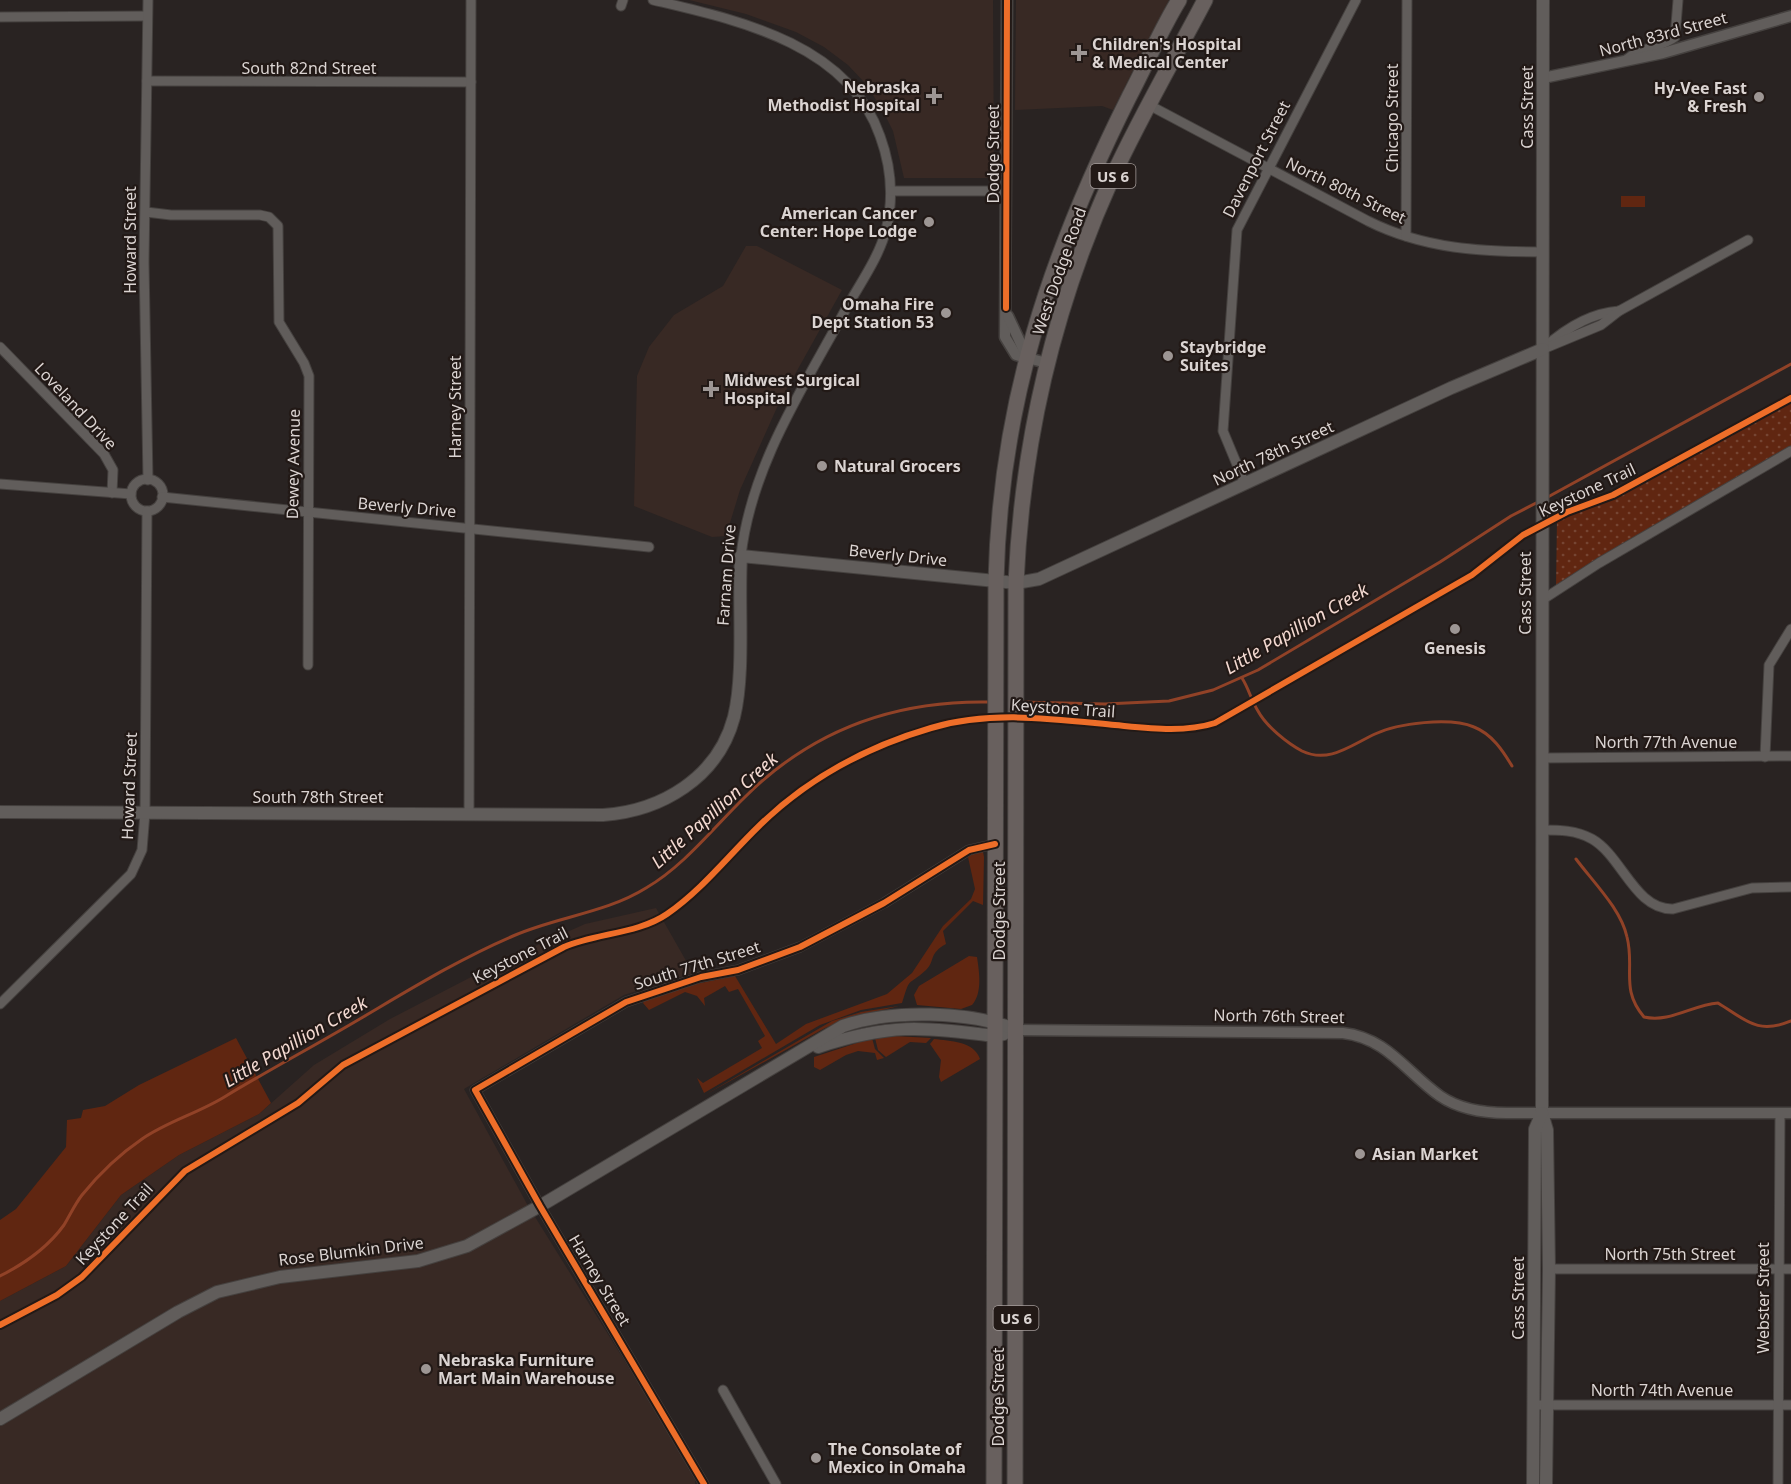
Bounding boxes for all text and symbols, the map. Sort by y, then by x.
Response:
street label: North 83rd Street [1597,6,1730,62]
place label: Children's Hospital & Medical Center [1092,33,1241,73]
marker: Children's Hospital & Medical Center [1070,44,1088,62]
street label: South 82nd Street [241,57,377,79]
street label: Chicago Street [1381,63,1403,173]
street label: Cass Street [1516,65,1538,149]
place label: Nebraska Methodist Hospital [768,76,920,116]
place label: Hy-Vee Fast & Fresh [1654,77,1747,117]
marker: Nebraska Methodist Hospital [925,87,943,105]
marker: Hy-Vee Fast & Fresh [1752,90,1766,104]
street label: Davenport Street [1217,97,1295,221]
street label: Dodge Street [982,104,1004,203]
street label: North 80th Street [1282,151,1410,229]
road number: US 6 [1090,164,1136,188]
street label: Howard Street [119,186,141,294]
place label: American Cancer Center: Hope Lodge [760,202,917,242]
street label: West Dodge Road [1027,204,1091,338]
marker: American Cancer Center: Hope Lodge [922,215,936,229]
place label: Omaha Fire Dept Station 53 [812,293,934,333]
marker: Omaha Fire Dept Station 53 [939,306,953,320]
place label: Staybridge Suites [1180,336,1266,376]
marker: Staybridge Suites [1161,349,1175,363]
street label: Harney Street [444,355,466,459]
street label: Loveland Drive [30,358,122,454]
place label: Midwest Surgical Hospital [724,369,860,409]
marker: Midwest Surgical Hospital [702,380,720,398]
street label: Dewey Avenue [281,409,305,519]
street label: North 78th Street [1209,415,1337,491]
place label: Natural Grocers [834,455,961,477]
street label: Keystone Trail [1535,458,1639,522]
marker: Natural Grocers [815,459,829,473]
street label: Beverly Drive [357,492,457,522]
street label: Farnam Drive [711,524,741,626]
street label: Beverly Drive [848,539,948,571]
street label: Cass Street [1514,551,1536,635]
water label: Little Papillion Creek [1220,576,1373,679]
marker: Genesis [1448,622,1462,636]
place label: Genesis [1424,637,1486,659]
street label: Keystone Trail [1010,693,1116,723]
street label: North 77th Avenue [1595,731,1737,753]
street label: Howard Street [116,732,142,840]
water label: Little Papillion Creek [646,746,783,873]
street label: South 78th Street [253,786,384,808]
street label: Dodge Street [988,861,1010,960]
street label: Keystone Trail [468,921,572,989]
street label: South 77th Street [631,935,763,995]
water label: Little Papillion Creek [219,989,372,1092]
street label: North 76th Street [1213,1004,1345,1028]
place label: Asian Market [1372,1143,1478,1165]
marker: Asian Market [1353,1147,1367,1161]
street label: Keystone Trail [70,1178,158,1270]
street label: Harney Street [564,1230,636,1330]
street label: Rose Blumkin Drive [277,1231,425,1271]
street label: Webster Street [1752,1242,1774,1354]
street label: North 75th Street [1604,1243,1736,1265]
street label: Cass Street [1507,1256,1529,1340]
road number: US 6 [994,1306,1038,1330]
street label: Dodge Street [987,1347,1009,1446]
place label: Nebraska Furniture Mart Main Warehouse [438,1349,614,1389]
marker: Nebraska Furniture Mart Main Warehouse [419,1362,433,1376]
street label: North 74th Avenue [1591,1379,1733,1401]
place label: The Consolate of Mexico in Omaha [828,1438,966,1478]
marker: The Consolate of Mexico in Omaha [809,1451,823,1465]

